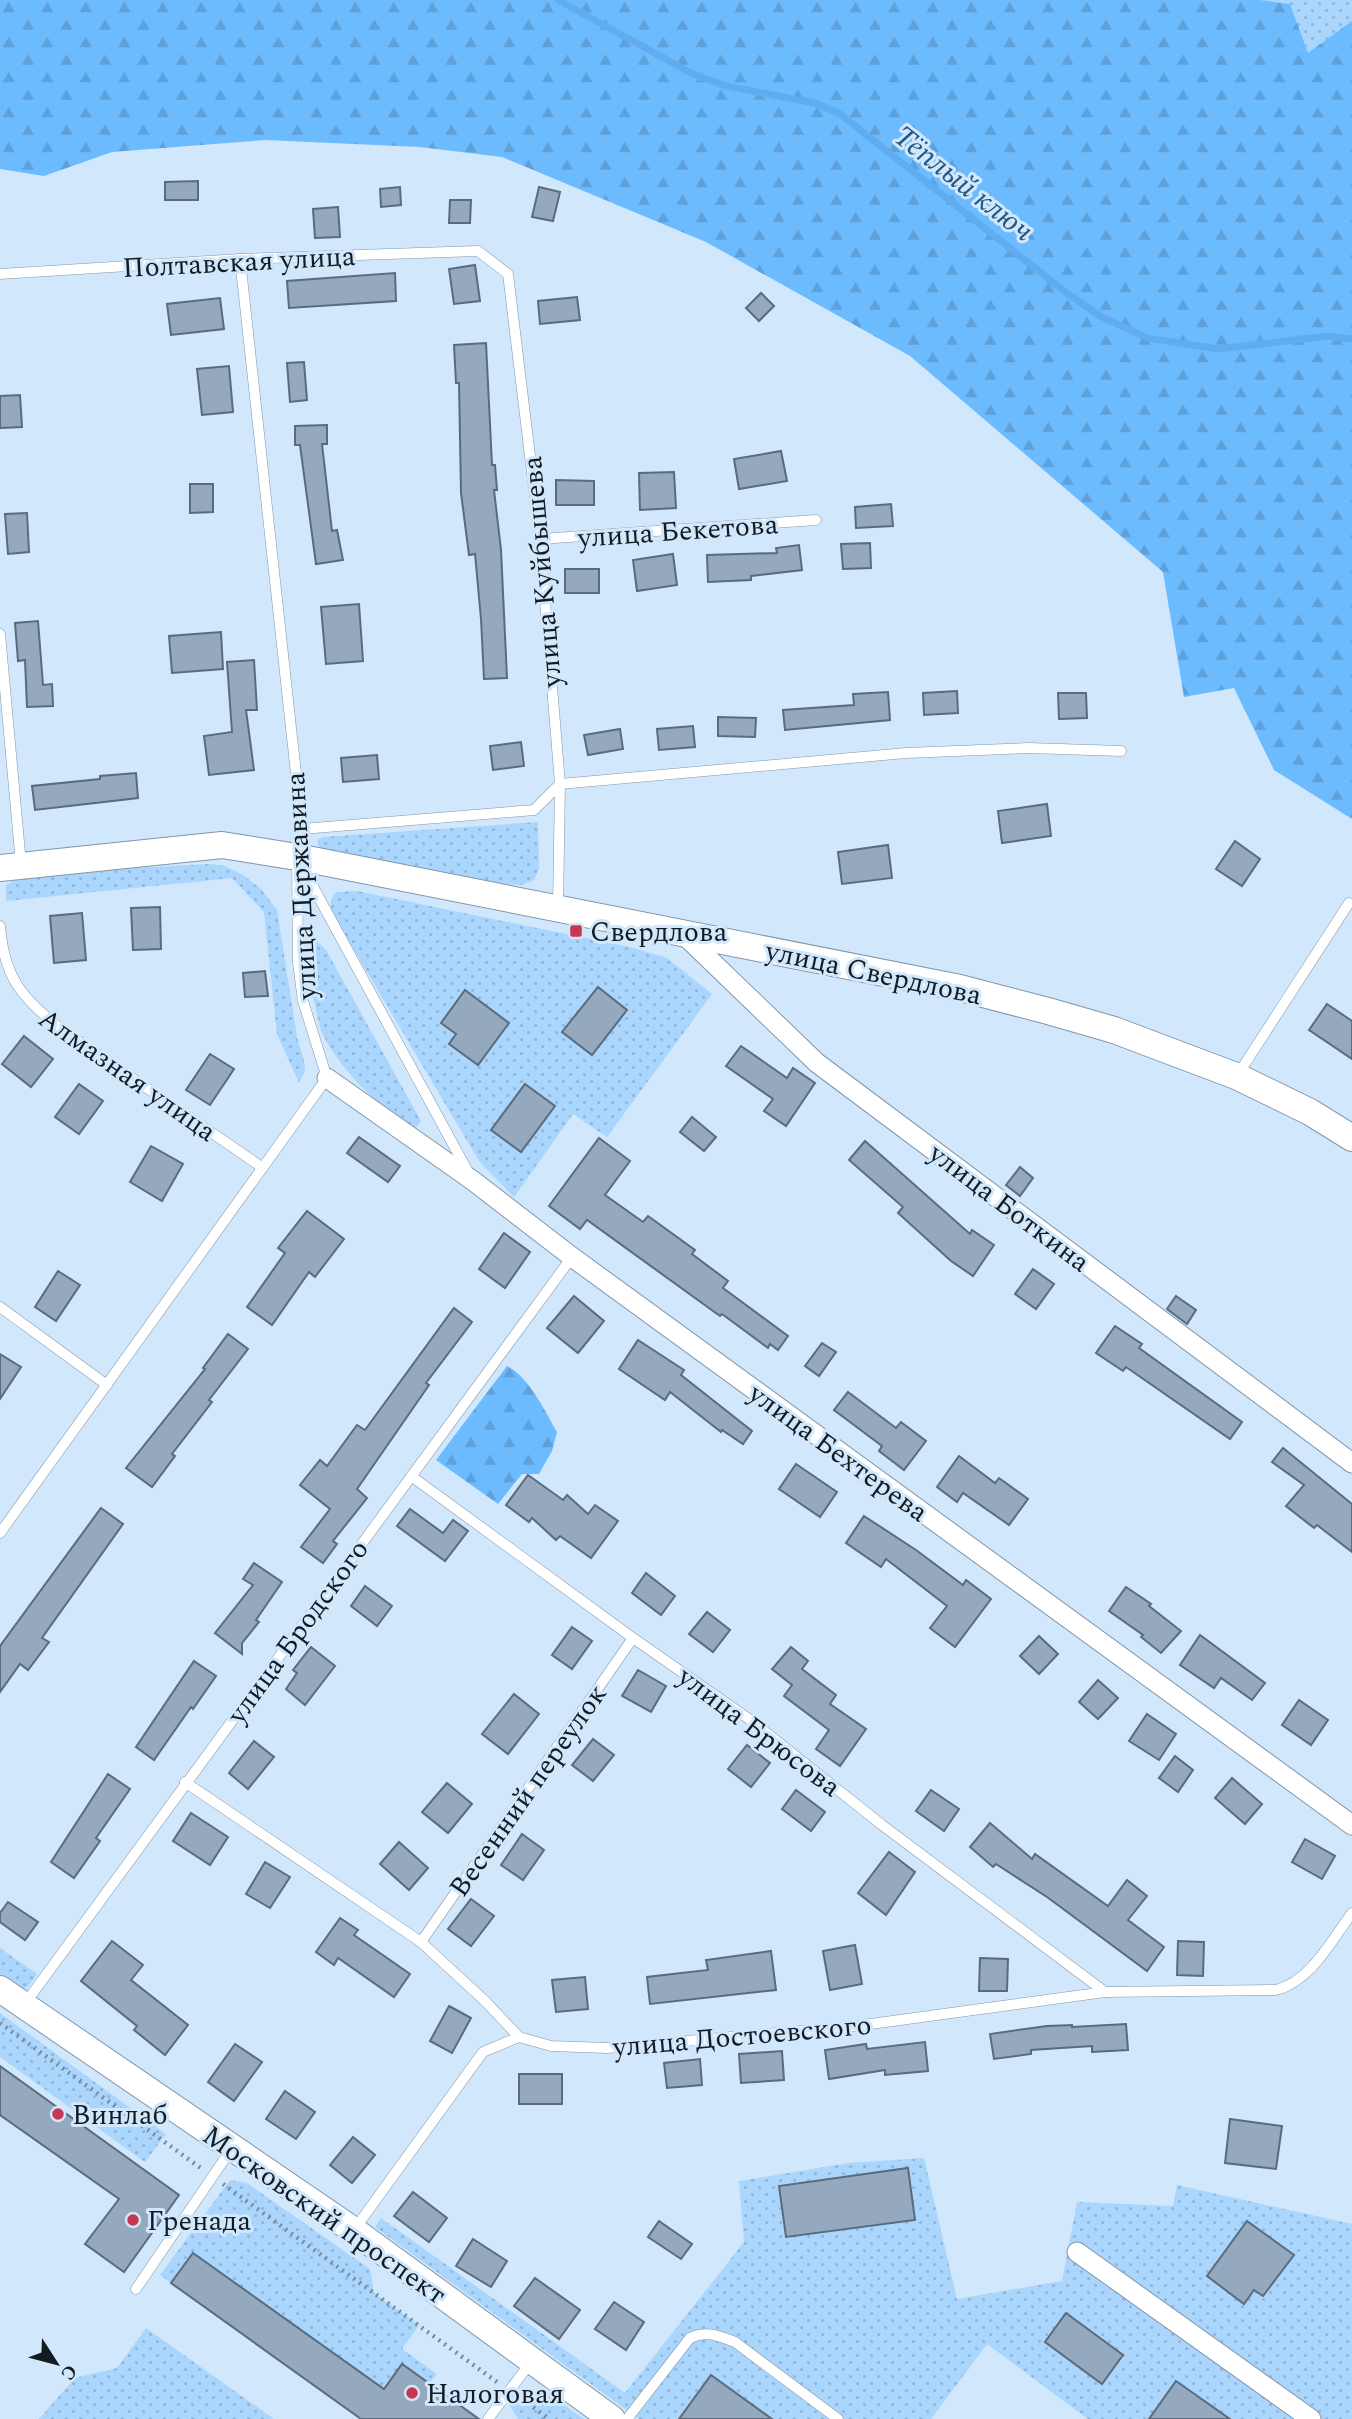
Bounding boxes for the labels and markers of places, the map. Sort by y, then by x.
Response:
place label: Свердлова [590,911,728,954]
marker: Свердлова [568,923,584,939]
place label: Винлаб [72,2094,168,2137]
marker: Винлаб [50,2106,66,2122]
place label: Гренада [147,2200,251,2243]
marker: Гренада [125,2212,141,2228]
place label: Налоговая [426,2373,564,2416]
marker: Налоговая [404,2385,420,2401]

